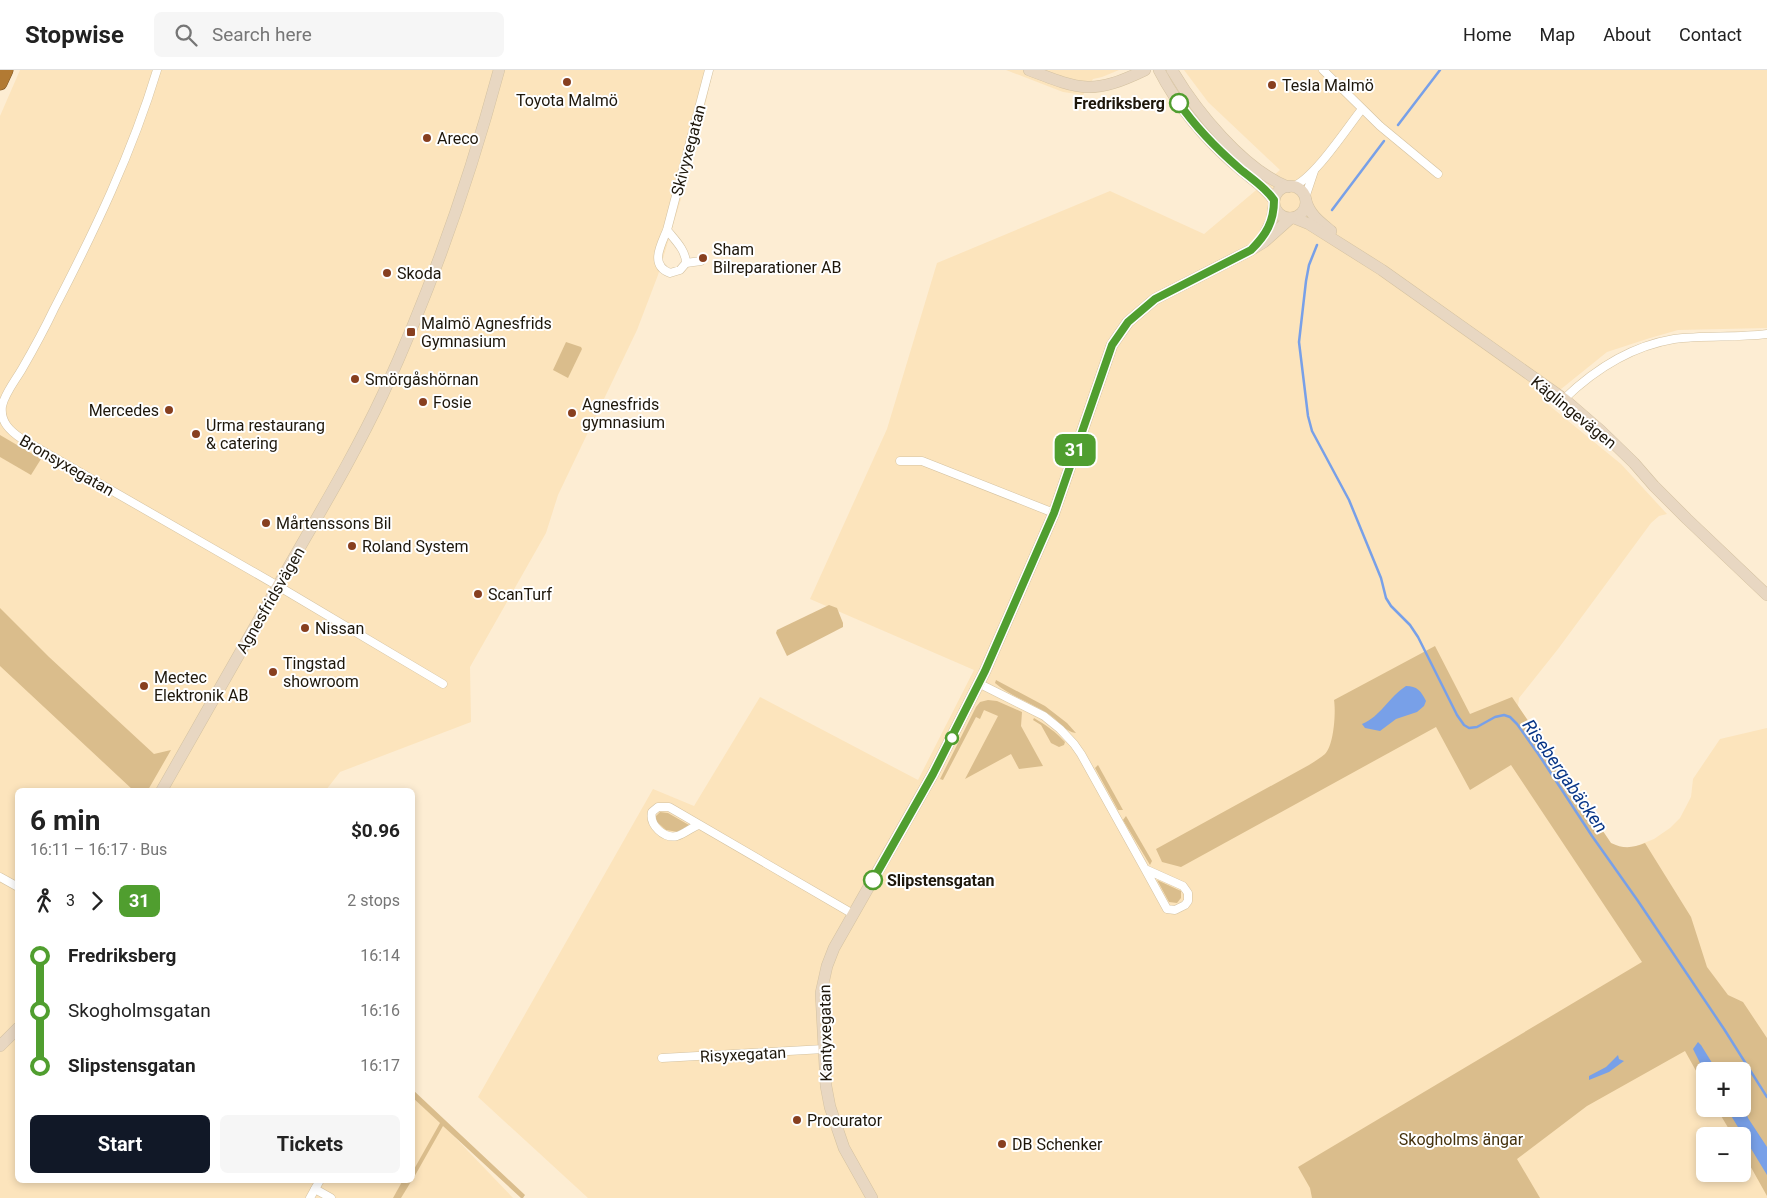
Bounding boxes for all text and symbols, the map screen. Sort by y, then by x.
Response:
search box [154,12,504,57]
text: Stopwise [25,21,124,49]
icon: search [172,21,200,49]
text: Search here [212,23,312,46]
text: Home [1463,24,1512,45]
text: Map [1540,24,1575,45]
text: About [1603,24,1651,45]
text: Contact [1679,24,1742,45]
marker: Toyota Malmö [561,76,573,88]
place label: Tesla Malmö [1282,76,1374,95]
marker: Tesla Malmö [1266,79,1278,91]
place label: Toyota Malmö [516,91,618,110]
marker: Fredriksberg [1169,93,1189,113]
place label: Fredriksberg [1074,94,1165,113]
street label: Skivyxegatan [667,102,710,198]
place label: Areco [437,129,479,148]
marker: Areco [421,132,433,144]
place label: Sham Bilreparationer AB [713,240,841,277]
marker: Sham Bilreparationer AB [697,252,709,264]
place label: Skoda [397,264,441,283]
marker: Skoda [381,267,393,279]
place label: Malmö Agnesfrids Gymnasium [421,314,552,351]
marker: Malmö Agnesfrids Gymnasium [405,326,417,338]
place label: Smörgåshörnan [365,370,479,389]
street label: Käglingevägen [1527,372,1620,453]
marker: Smörgåshörnan [349,373,361,385]
place label: Fosie [433,393,471,412]
place label: Agnesfrids gymnasium [582,395,665,432]
marker: Fosie [417,396,429,408]
place label: Mercedes [89,401,159,420]
marker: Mercedes [163,404,175,416]
marker: Agnesfrids gymnasium [566,407,578,419]
place label: Urma restaurang & catering [206,416,325,453]
marker: Urma restaurang & catering [190,428,202,440]
street label: Bronsyxegatan [16,431,117,500]
line badge: 31 [1052,434,1098,466]
text: 31 [1065,439,1085,460]
place label: Mårtenssons Bil [276,514,392,533]
marker: Mårtenssons Bil [260,517,272,529]
place label: Roland System [362,537,468,556]
marker: Roland System [346,540,358,552]
street label: Agnesfridsvägen [232,544,309,657]
place label: ScanTurf [488,585,553,604]
marker: ScanTurf [472,588,484,600]
place label: Nissan [315,619,364,638]
marker: Nissan [299,622,311,634]
place label: Tingstad showroom [283,654,359,691]
marker: Tingstad showroom [267,666,279,678]
place label: Mectec Elektronik AB [154,668,248,705]
marker: Mectec Elektronik AB [138,680,150,692]
water label: Risebergabäcken [1519,715,1612,836]
unlabelled marker [945,731,959,745]
text: 6 min [30,804,100,837]
text: $0.96 [351,819,400,842]
text: 16:11 – 16:17 · Bus [30,840,167,859]
marker: Slipstensgatan [863,870,883,890]
place label: Slipstensgatan [887,871,994,890]
icon: walk [30,887,58,915]
icon: forward [83,887,111,915]
text: 31 [129,890,150,911]
text: 3 [66,891,75,910]
text: 2 stops [347,891,400,910]
text: Fredriksberg [68,944,176,967]
text: 16:14 [360,946,400,965]
street label: Kantyxegatan [815,984,836,1082]
text: Skogholmsgatan [68,999,211,1022]
text: 16:16 [360,1001,400,1020]
street label: Risyxegatan [699,1043,787,1066]
text: Slipstensgatan [68,1054,196,1077]
text: 16:17 [360,1056,400,1075]
map controls [1696,1062,1751,1182]
button: + [1696,1062,1751,1117]
place label: Procurator [807,1111,883,1130]
marker: Procurator [791,1114,803,1126]
button: Start [30,1115,210,1173]
button: Tickets [220,1115,400,1173]
button: − [1696,1127,1751,1182]
park label: Skogholms ängar [1399,1130,1524,1149]
place label: DB Schenker [1012,1135,1103,1154]
marker: DB Schenker [996,1138,1008,1150]

